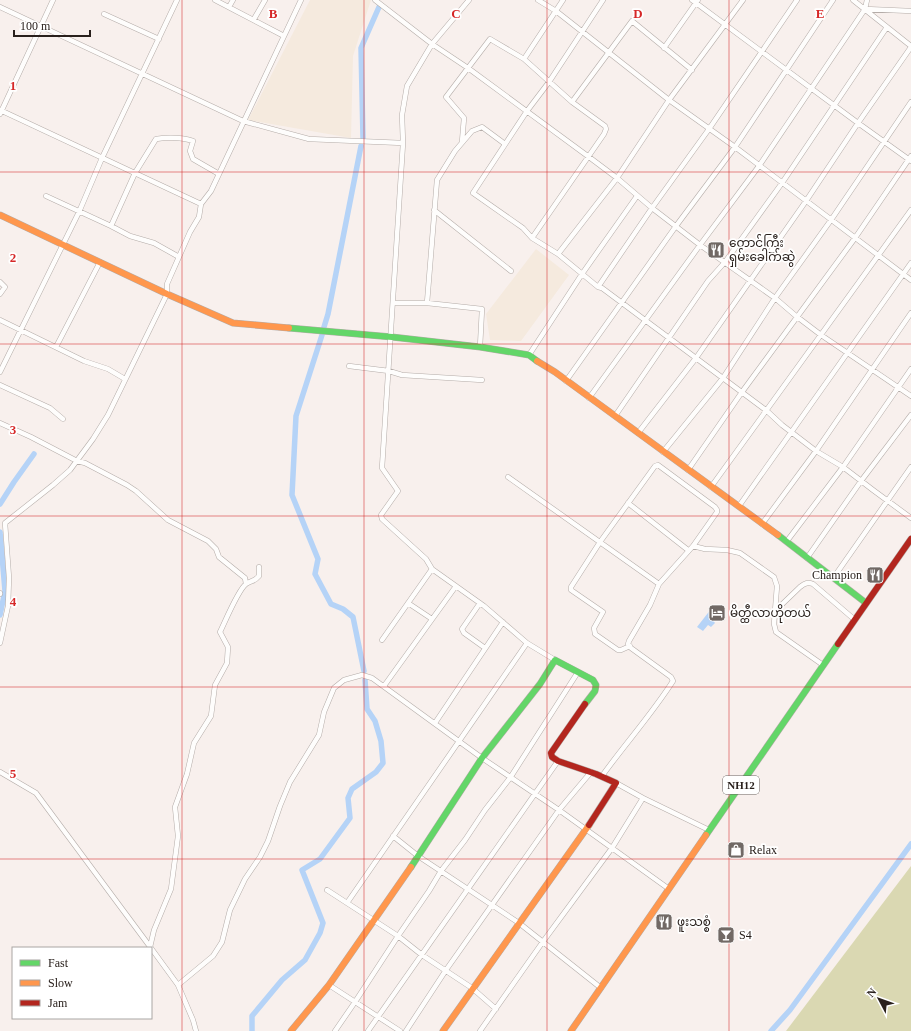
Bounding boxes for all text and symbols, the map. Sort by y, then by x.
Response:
text: B [269,6,278,21]
text: C [451,6,461,21]
text: D [633,6,643,21]
text: E [816,6,824,21]
scale bar [14,12,90,38]
text: 100 m [20,19,51,33]
text: 1 [10,78,16,93]
place label: တောင်ကြီး ရှမ်းခေါက်ဆွဲ [729,234,795,267]
restaurant icon: တောင်ကြီး ရှမ်းခေါက်ဆွဲ [706,240,726,260]
text: 2 [10,250,16,265]
text: 3 [10,422,17,437]
restaurant icon: Champion [865,565,885,585]
place label: Champion [812,568,862,582]
text: 4 [10,594,17,609]
hotel icon: မိတ္ထီလာဟိုတယ် [707,603,727,623]
place label: မိတ္ထီလာဟိုတယ် [730,604,811,623]
text: 5 [10,766,17,781]
road number: NH12 [723,776,759,794]
shop icon: Relax [726,840,746,860]
place label: Relax [749,843,777,857]
restaurant icon: ဖူးသစ္စံ [654,912,674,932]
place label: ဖူးသစ္စံ [677,915,711,932]
bar icon: S4 [716,925,736,945]
place label: S4 [739,928,752,942]
legend [12,947,152,1019]
text: Fast [48,956,69,970]
text: Slow [48,976,73,990]
north arrow [859,979,899,1019]
text: N [864,985,879,999]
text: Jam [48,996,68,1010]

